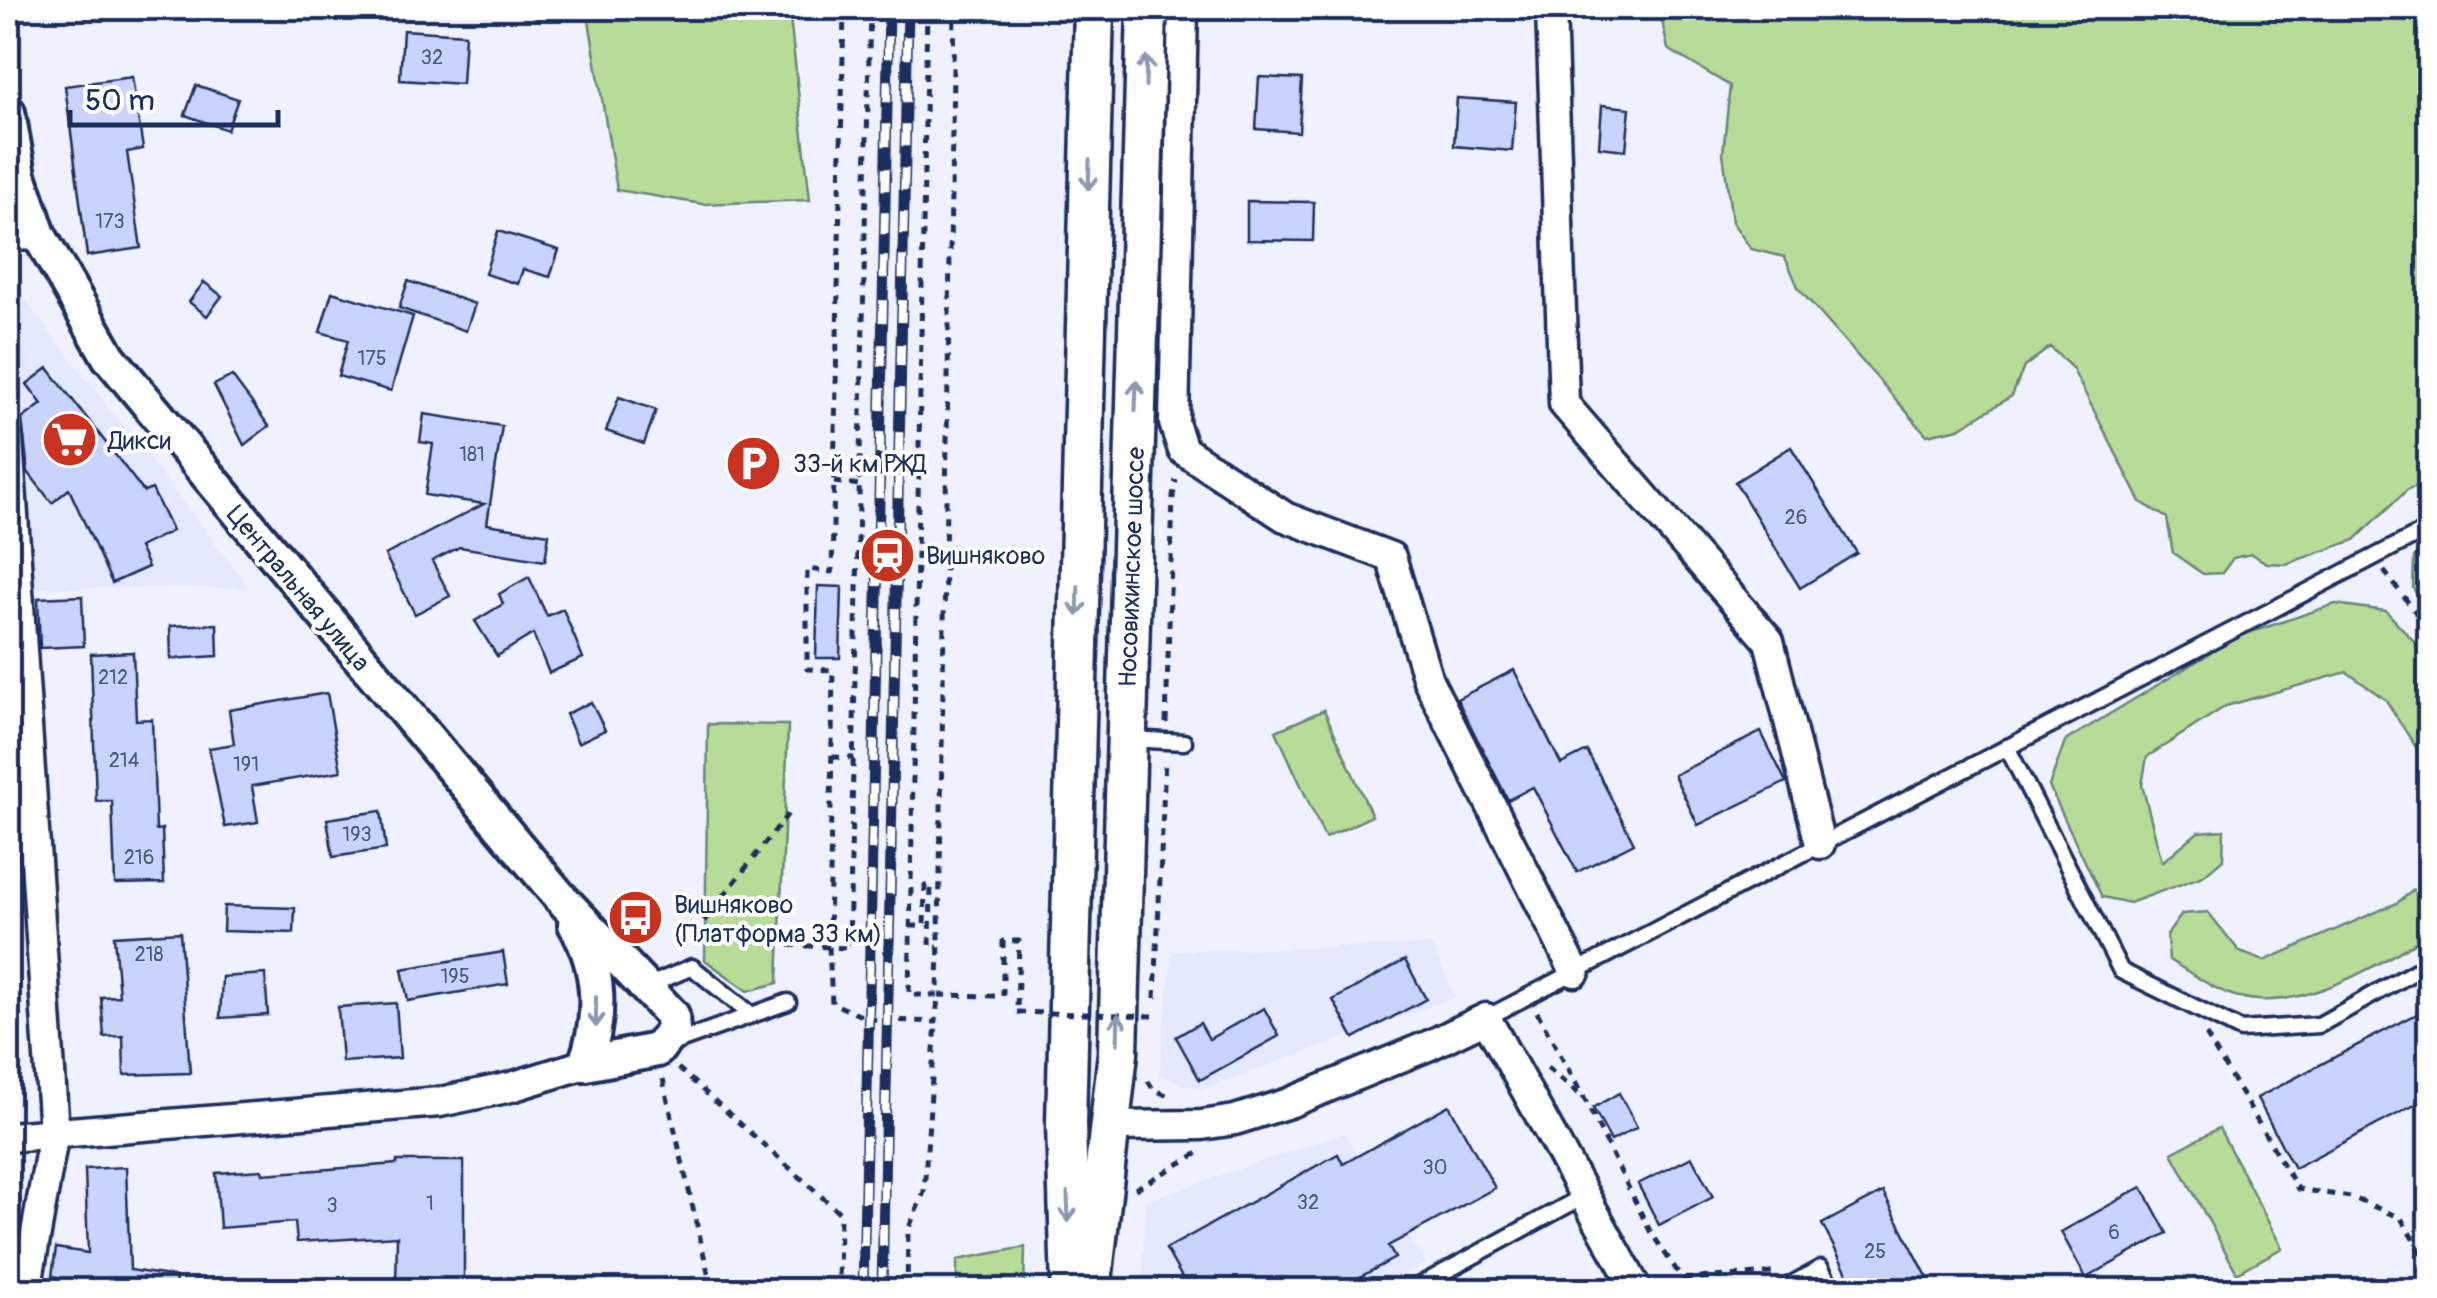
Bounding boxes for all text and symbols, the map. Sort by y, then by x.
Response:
house number: 32 [421,45,443,70]
one-way arrow [1136,56,1155,88]
scale bar [70,65,278,127]
text: 50 m [85,82,155,119]
one-way arrow [1080,158,1099,190]
house number: 173 [95,209,125,234]
house number: 175 [357,346,387,371]
one-way arrow [1127,381,1146,413]
supermarket icon: Дикси [39,410,99,470]
place label: Дикси [107,426,171,457]
parking icon: 33-й км РЖД [724,433,784,493]
house number: 181 [459,442,485,467]
street label: Носовихинское шоссе [1113,446,1152,688]
place label: 33-й км РЖД [793,449,927,480]
street label: Центральная улица [220,500,376,678]
house number: 26 [1785,505,1807,530]
station icon: Вишняково [857,525,917,585]
place label: Вишняково [926,541,1045,572]
one-way arrow [1068,584,1087,616]
house number: 212 [98,665,128,690]
house number: 214 [109,748,140,773]
house number: 191 [233,752,259,777]
house number: 193 [342,822,372,847]
house number: 216 [124,845,154,870]
bus stop icon: Вишняково (Платформа 33 км) [605,888,665,948]
place label: Вишняково (Платформа 33 км) [674,890,882,950]
house number: 218 [134,942,164,967]
house number: 195 [441,964,469,989]
one-way arrow [586,995,606,1028]
one-way arrow [1109,1014,1128,1046]
house number: 30 [1423,1155,1447,1180]
house number: 32 [1297,1190,1319,1215]
house number: 1 [426,1191,434,1216]
one-way arrow [1059,1191,1078,1223]
house number: 3 [326,1193,338,1218]
house number: 6 [2108,1220,2120,1245]
house number: 25 [1864,1239,1886,1264]

